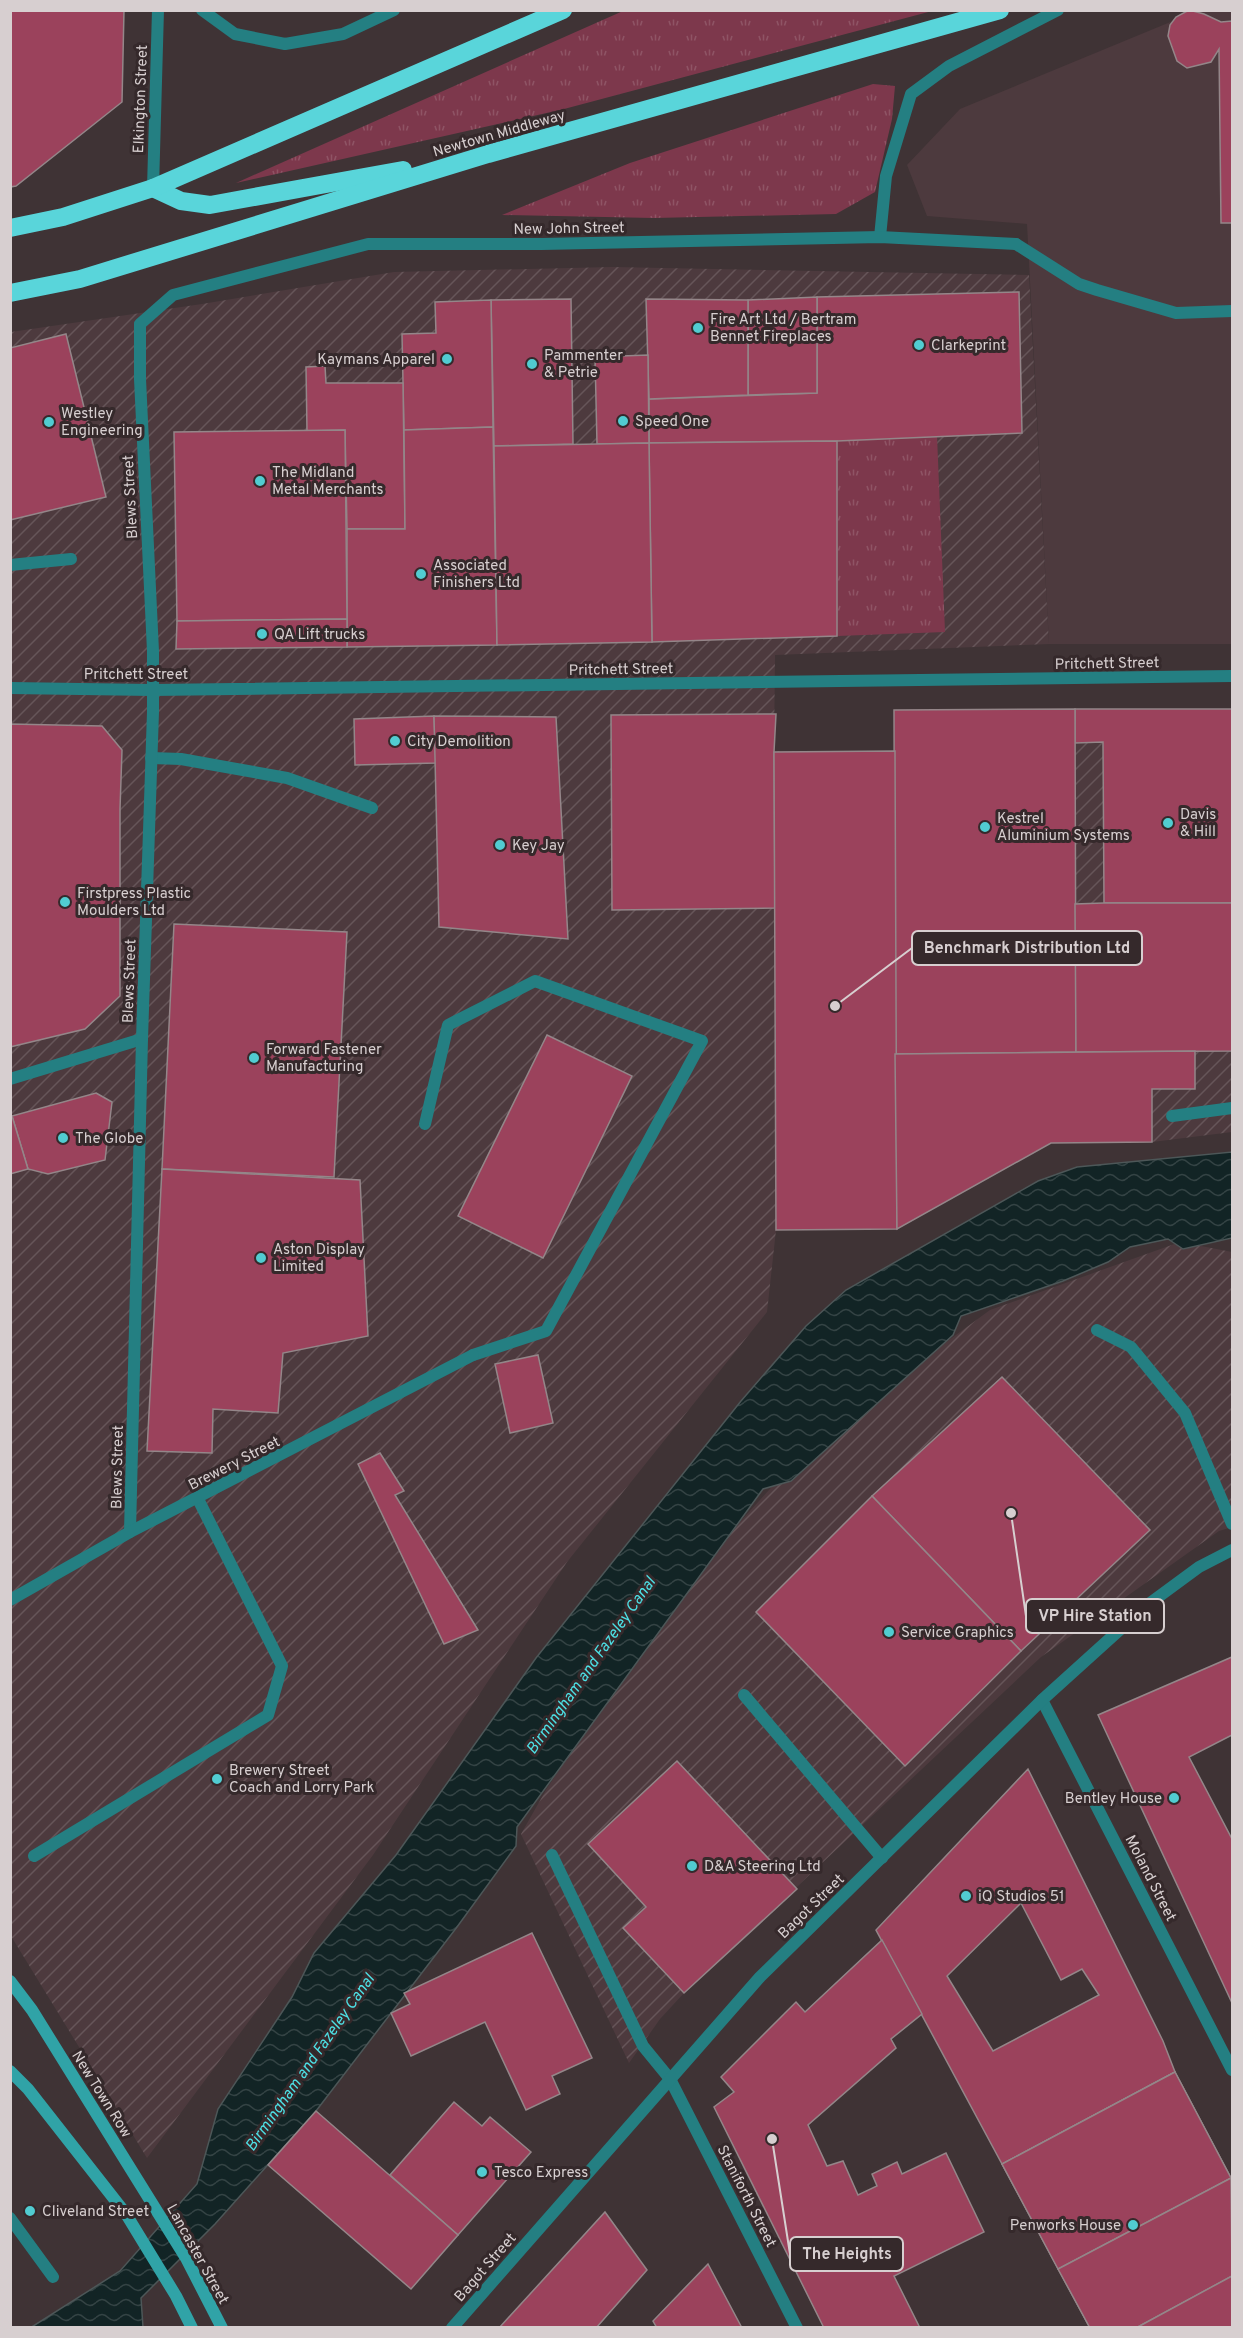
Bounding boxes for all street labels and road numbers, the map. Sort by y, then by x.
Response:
street label: Elkington Street [130,44,153,154]
street label: Newtown Middleway [431,106,568,162]
street label: New John Street [513,219,625,240]
street label: Blews Street [120,454,143,539]
street label: Pritchett Street [1055,654,1159,675]
street label: Pritchett Street [569,660,673,681]
street label: Pritchett Street [84,666,188,685]
street label: Blews Street [120,939,141,1023]
street label: Blews Street [108,1425,129,1509]
street label: Brewery Street [185,1433,284,1496]
street label: Moland Street [1120,1832,1180,1925]
street label: Bagot Street [775,1871,849,1943]
street label: New Town Row [66,2048,135,2142]
street label: Staniforth Street [712,2142,780,2251]
street label: Lancaster Street [161,2201,232,2308]
street label: Bagot Street [451,2230,521,2306]

